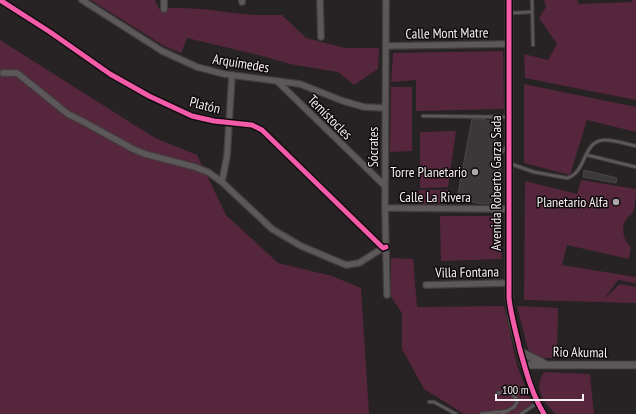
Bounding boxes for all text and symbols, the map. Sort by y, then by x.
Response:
street label: Calle Mont Matre [405,23,489,43]
street label: Arquímedes [211,50,271,76]
street label: Temístocles [304,91,356,143]
street label: Platón [188,93,222,117]
street label: Avenida Roberto Garza Sada [487,115,505,251]
street label: Sócrates [364,126,382,167]
place label: Torre Planetario [390,163,467,181]
marker: Torre Planetario [470,167,480,177]
street label: Calle La Rivera [399,188,471,206]
place label: Planetario Alfa [537,193,608,211]
marker: Planetario Alfa [611,197,621,207]
street label: Villa Fontana [434,262,499,282]
street label: Rio Akumal [553,343,608,361]
scale bar [496,376,583,402]
text: 100 m [502,382,529,397]

